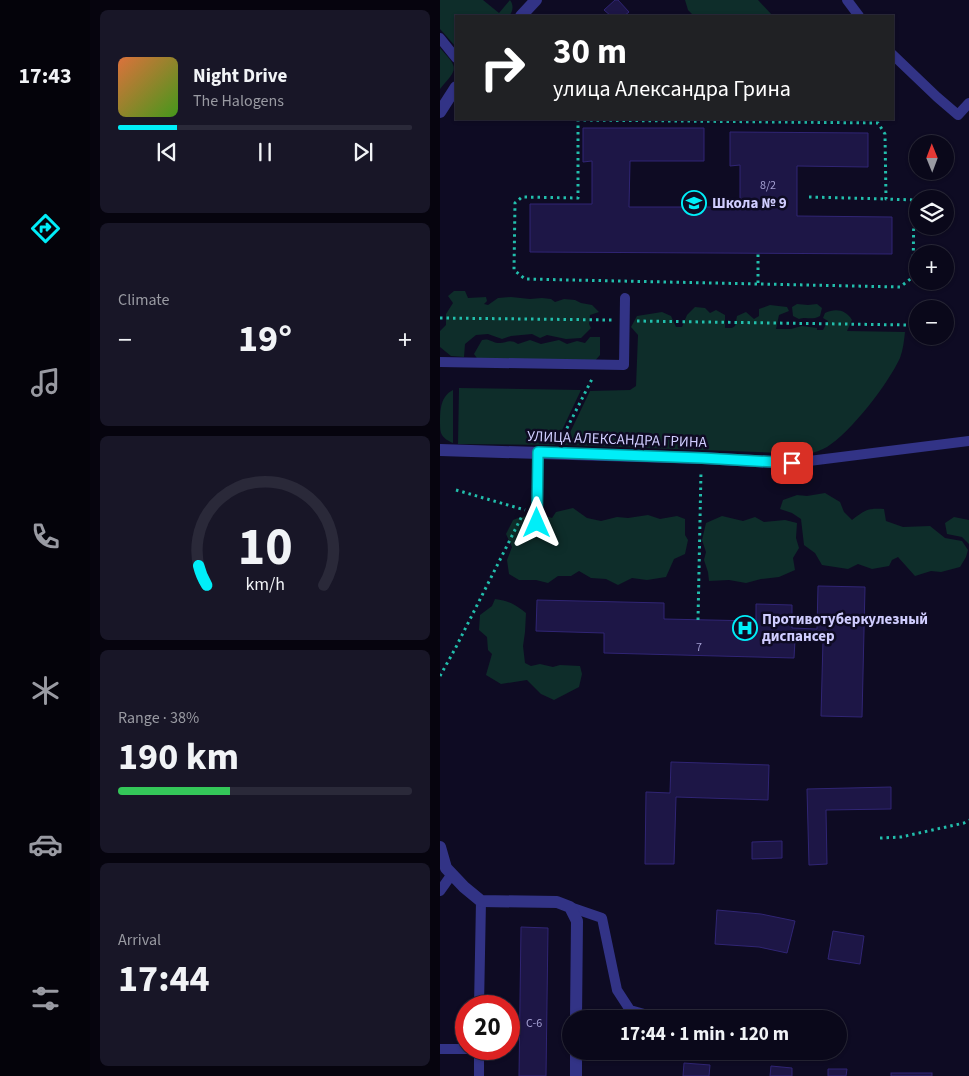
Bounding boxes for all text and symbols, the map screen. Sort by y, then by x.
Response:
text: 30 m [553,27,627,77]
icon: right [470,35,535,100]
text: 17:43 [18,60,72,92]
text: Night Drive [193,63,287,90]
text: улица Александра Грина [553,73,791,105]
text: The Halogens [193,90,284,112]
north arrow [909,135,954,180]
map controls [909,135,954,345]
icon: previous [153,138,181,166]
icon: pause [251,138,279,166]
icon: next [349,138,377,166]
house number: 8/2 [760,177,776,194]
school or university icon: Школа № 9 [681,190,707,216]
button: layers [909,190,954,235]
place label: Школа № 9 [712,193,787,214]
icon: directions [28,211,63,246]
button: + [909,245,954,290]
text: Climate [118,289,169,311]
button: − [909,300,954,345]
text: 19° [238,312,292,366]
text: − [118,320,132,360]
text: + [398,320,412,360]
icon: music [28,365,63,400]
street label: УЛИЦА АЛЕКСАНДРА ГРИНА [527,426,708,453]
pin [771,442,813,484]
icon: arrive [778,449,806,477]
position arrow [510,496,562,548]
text: 10 [238,511,292,585]
icon: phone [28,519,63,554]
text: km/h [245,572,285,597]
place label: Противотуберкулезный диспансер [762,609,928,647]
hospital icon: Противотуберкулезный диспансер [732,615,758,641]
house number: 7 [696,639,702,656]
icon: climate [28,673,63,708]
text: Range · 38% [118,707,199,729]
text: 190 km [118,730,239,784]
icon: car [28,827,63,862]
text: Arrival [118,929,161,951]
text: 17:44 [118,952,210,1006]
icon: filters [28,981,63,1016]
speed limit sign: 20 [455,995,520,1060]
house number: С-6 [526,1015,542,1032]
text: 17:44 · 1 min · 120 m [620,1021,789,1048]

